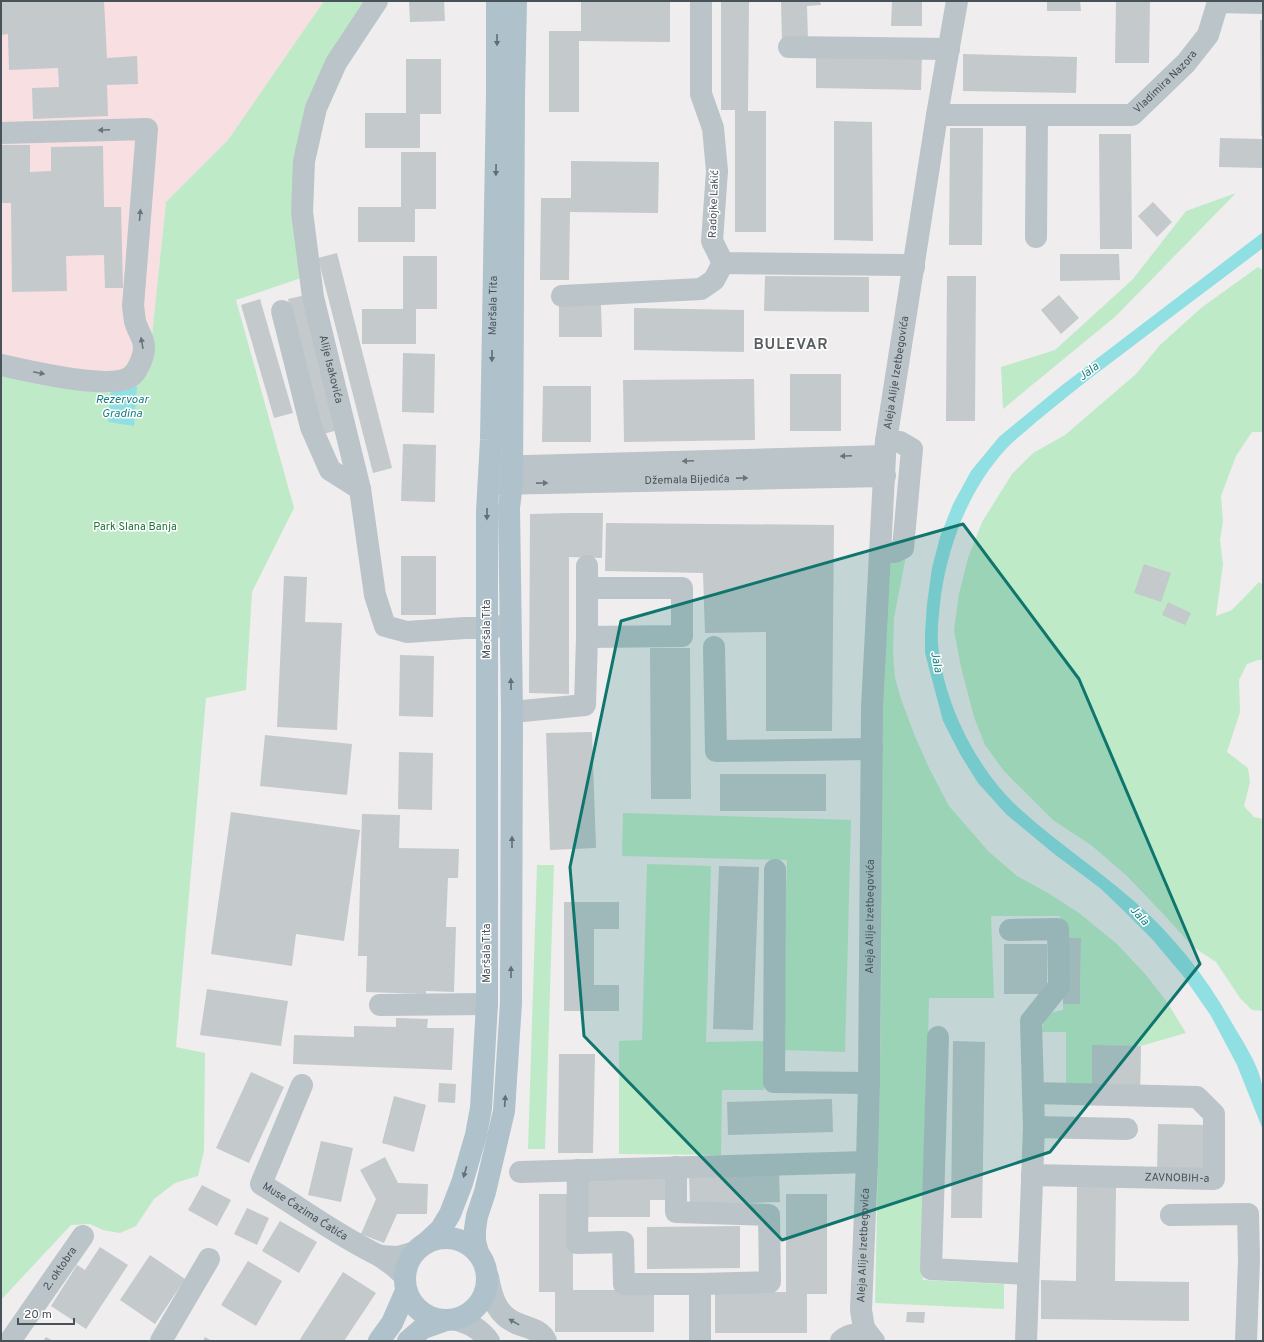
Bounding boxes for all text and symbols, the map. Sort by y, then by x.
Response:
one-way arrow [494,34,500,47]
street label: Vladimira Nazora [1131,47,1200,117]
one-way arrow [97,127,110,133]
one-way arrow [492,164,499,176]
street label: Radojke Lakić [706,169,722,238]
one-way arrow [137,209,144,221]
street label: Maršala Tita [486,275,501,335]
street label: Aleja Alije Izetbegovića [881,315,912,430]
street label: Alije Isakovića [316,334,346,405]
district label: BULEVAR [753,336,829,355]
one-way arrow [139,337,145,349]
one-way arrow [489,350,496,362]
water label: Jala [1076,359,1103,385]
one-way arrow [33,371,45,377]
water label: Rezervoar Gradina [95,392,150,422]
one-way arrow [839,453,852,459]
one-way arrow [681,458,694,464]
street label: Džemala Bijedića [644,472,730,488]
one-way arrow [736,475,749,481]
one-way arrow [536,480,549,486]
one-way arrow [484,508,490,521]
park label: Park Slana Banja [93,520,177,534]
street label: Maršala Tita [480,599,494,659]
water label: Jala [926,650,946,675]
one-way arrow [508,678,515,690]
one-way arrow [509,835,515,848]
street label: Aleja Alije Izetbegovića [863,859,878,974]
water label: Jala [1126,903,1153,930]
street label: Maršala Tita [480,923,494,983]
one-way arrow [508,965,514,978]
one-way arrow [501,1095,508,1107]
one-way arrow [462,1167,468,1179]
street label: ZAVNOBIH-a [1144,1170,1210,1186]
street label: Muse Ćazima Ćatića [260,1179,350,1244]
street label: Aleja Alije Izetbegovića [854,1188,873,1303]
street label: 2. oktobra [40,1244,80,1293]
scale bar [18,1300,74,1326]
text: 20 m [24,1307,52,1323]
one-way arrow [508,1318,520,1325]

